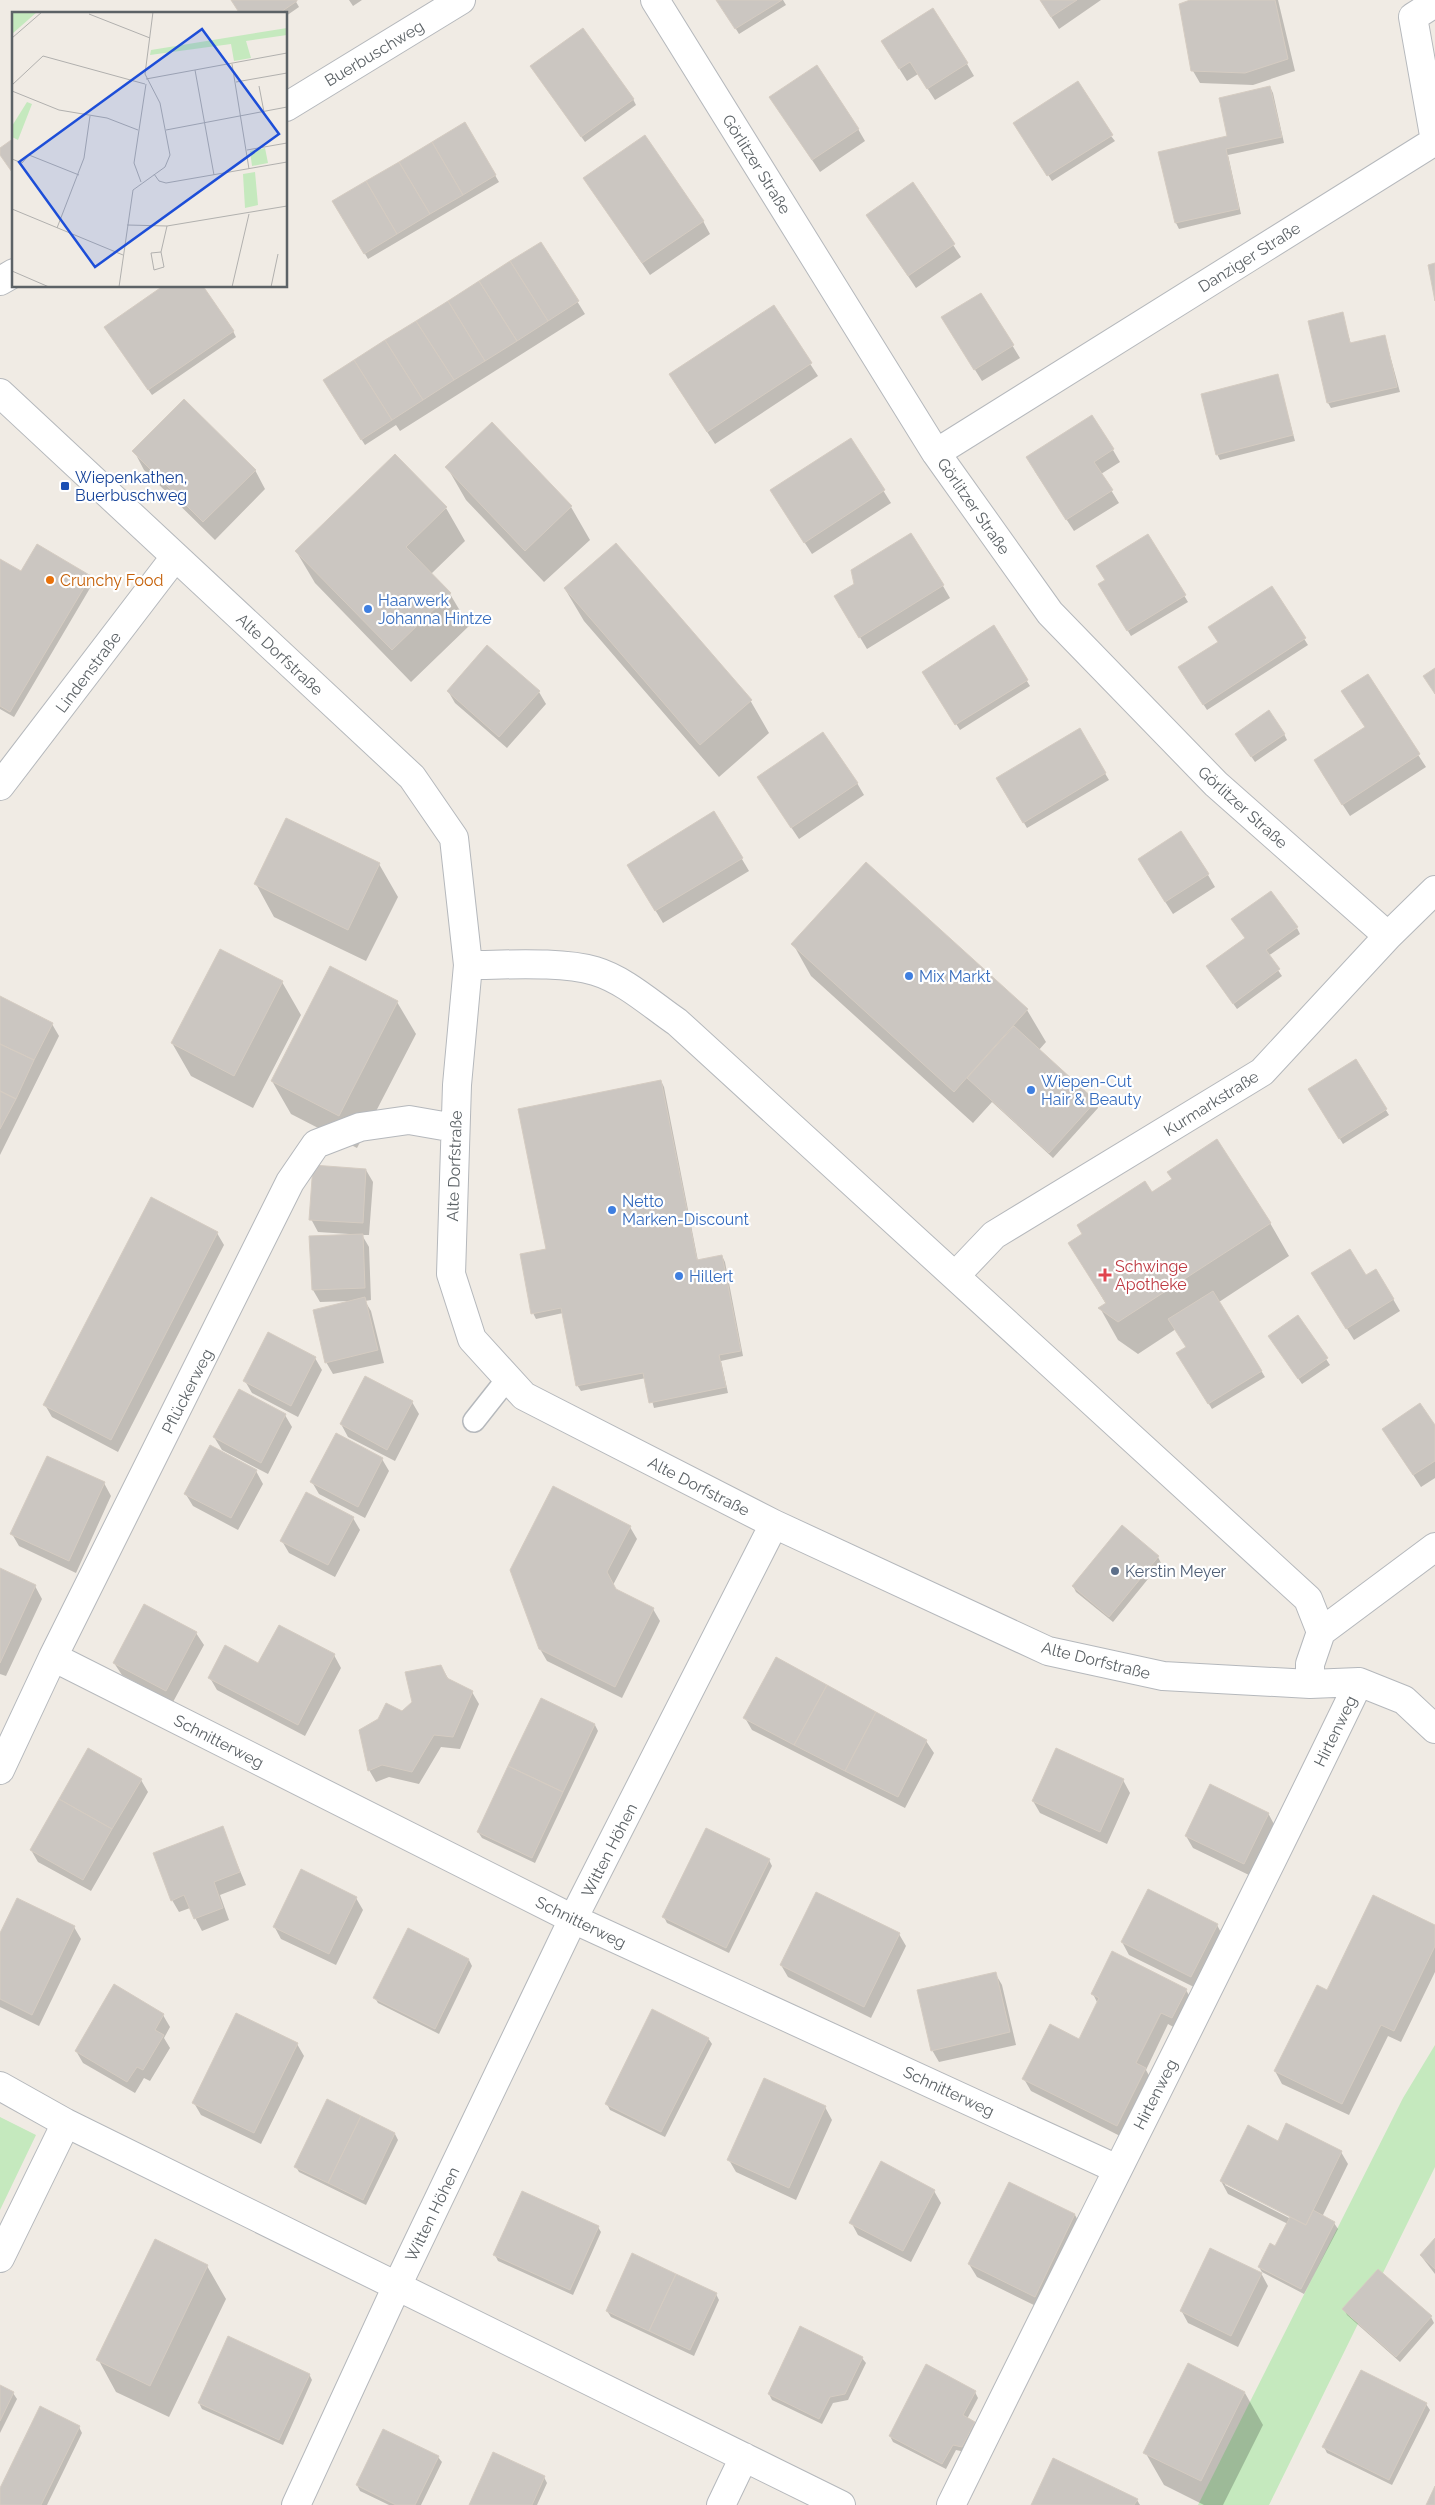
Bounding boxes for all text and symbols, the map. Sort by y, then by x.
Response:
inset map [12,12,288,288]
street label: Buerbuschweg [321,16,427,90]
street label: Görlitzer Straße [718,111,795,217]
street label: Danziger Straße [1195,218,1304,296]
street label: Görlitzer Straße [933,454,1014,558]
place label: Wiepenkathen, Buerbuschweg [75,468,187,505]
marker: Wiepenkathen, Buerbuschweg [59,480,71,492]
place label: Crunchy Food [60,571,164,590]
marker: Crunchy Food [44,574,56,586]
place label: Haarwerk Johanna Hintze [378,591,492,628]
marker: Haarwerk Johanna Hintze [362,603,374,615]
street label: Alte Dorfstraße [232,609,327,699]
street label: Lindenstraße [52,628,125,717]
street label: Görlitzer Straße [1194,762,1291,852]
place label: Mix Markt [919,967,991,986]
marker: Mix Markt [903,970,915,982]
street label: Kurmarkstraße [1160,1067,1262,1140]
place label: Wiepen-Cut Hair & Beauty [1041,1072,1142,1109]
marker: Wiepen-Cut Hair & Beauty [1025,1084,1037,1096]
street label: Alte Dorfstraße [443,1110,466,1222]
place label: Netto Marken-Discount [622,1192,749,1229]
marker: Netto Marken-Discount [606,1204,618,1216]
place label: Schwinge Apotheke [1115,1257,1188,1294]
place label: Hillert [689,1267,734,1286]
marker: Schwinge Apotheke [1099,1269,1111,1281]
marker: Hillert [673,1270,685,1282]
street label: Pflückerweg [158,1346,217,1437]
street label: Alte Dorfstraße [645,1453,753,1520]
place label: Kerstin Meyer [1125,1562,1227,1581]
marker: Kerstin Meyer [1109,1565,1121,1577]
street label: Alte Dorfstraße [1040,1638,1152,1683]
street label: Hirtenweg [1310,1693,1361,1770]
street label: Schnitterweg [171,1711,267,1772]
street label: Witten Höhen [578,1800,641,1900]
street label: Schnitterweg [532,1892,629,1953]
street label: Hirtenweg [1130,2056,1181,2133]
street label: Schnitterweg [900,2062,997,2121]
street label: Witten Höhen [401,2164,464,2265]

